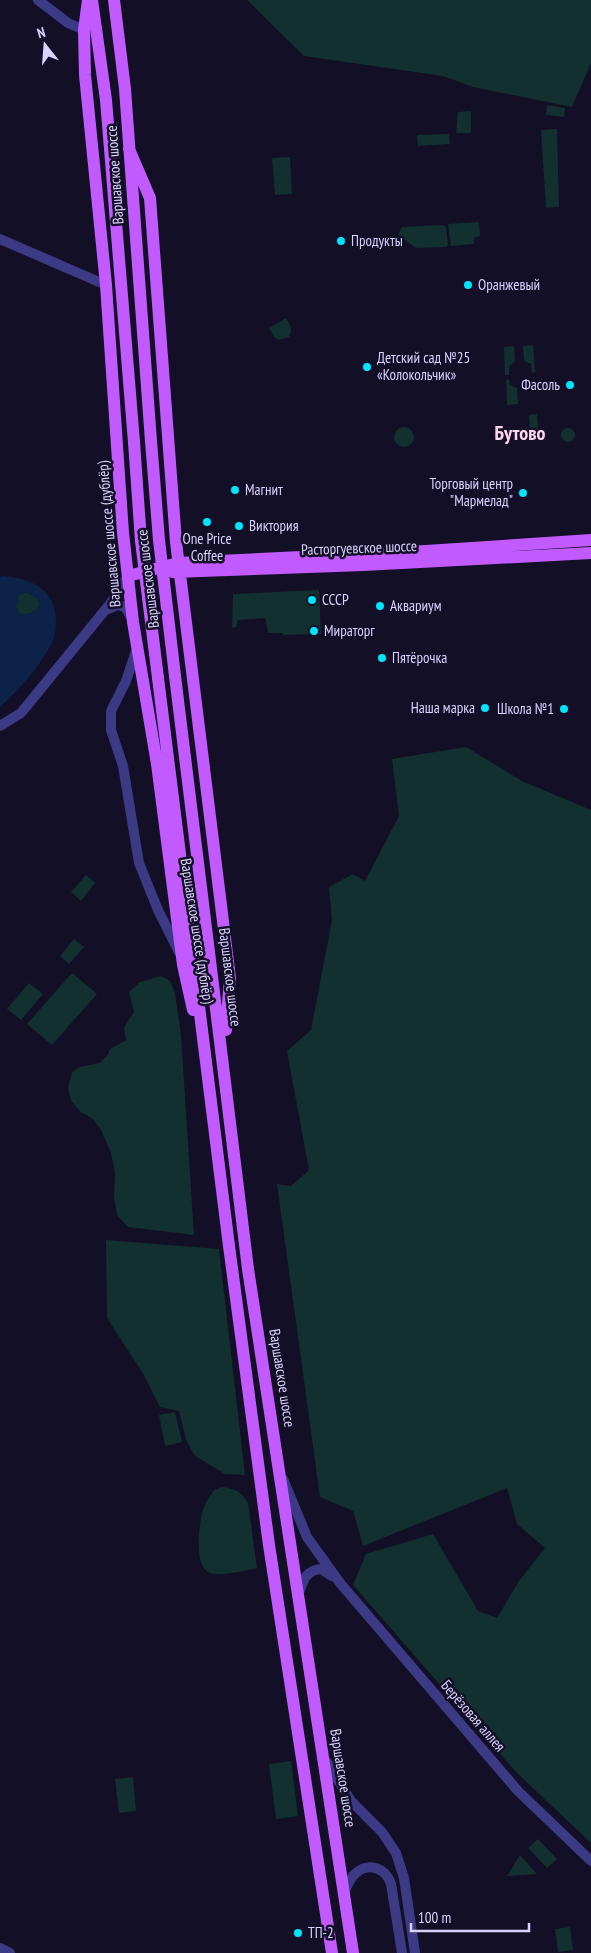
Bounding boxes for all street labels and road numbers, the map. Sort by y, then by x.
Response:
street label: Варшавское шоссе [102,125,127,225]
street label: Варшавское шоссе (дублёр) [93,460,124,608]
street label: Варшавское шоссе [132,529,163,629]
street label: Расторгуевское шоссе [301,536,417,559]
street label: Варшавское шоссе (дублёр) [177,857,218,1005]
street label: Варшавское шоссе [215,927,246,1027]
street label: Варшавское шоссе [265,1327,300,1428]
street label: Берёзовая аллея [437,1676,510,1755]
street label: Варшавское шоссе [326,1727,361,1828]

